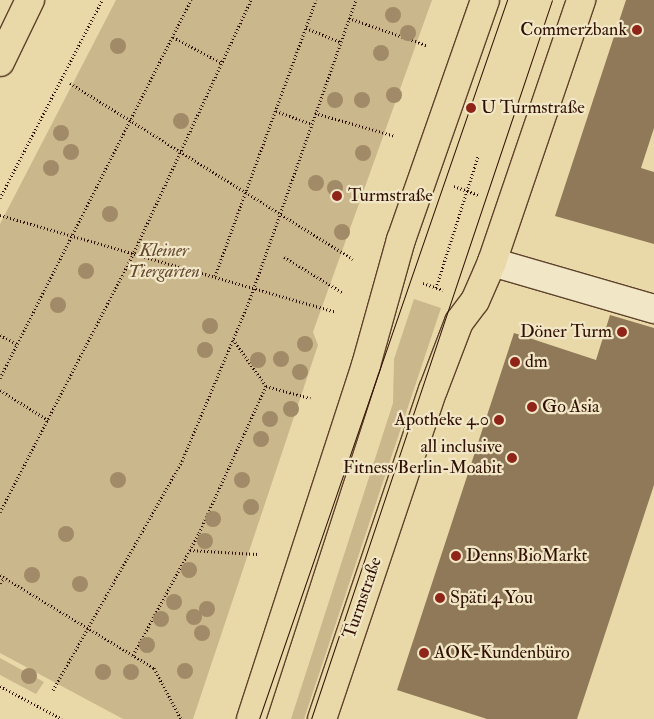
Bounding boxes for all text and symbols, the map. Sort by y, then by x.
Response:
place label: Commerzbank [520,19,627,41]
marker: Commerzbank [631,24,643,36]
place label: U Turmstraße [481,97,585,119]
marker: U Turmstraße [465,102,477,114]
place label: Turmstraße [348,185,433,207]
marker: Turmstraße [330,189,344,203]
park label: Kleiner Tiergarten [128,241,200,284]
place label: Döner Turm [520,321,612,343]
marker: Döner Turm [616,326,628,338]
place label: dm [525,351,548,373]
marker: dm [509,356,521,368]
place label: Go Asia [542,396,599,418]
marker: Go Asia [526,401,538,413]
place label: Apotheke 4.0 [395,409,489,431]
marker: Apotheke 4.0 [493,414,505,426]
place label: all inclusive Fitness Berlin-Moabit [343,437,502,479]
marker: all inclusive Fitness Berlin-Moabit [506,452,518,464]
place label: Denns BioMarkt [466,545,587,567]
marker: Denns BioMarkt [450,550,462,562]
street label: Turmstraße [339,554,387,642]
place label: Späti 4 You [450,587,533,609]
marker: Späti 4 You [434,592,446,604]
place label: AOK-Kundenbüro [434,642,570,664]
marker: AOK-Kundenbüro [418,647,430,659]

